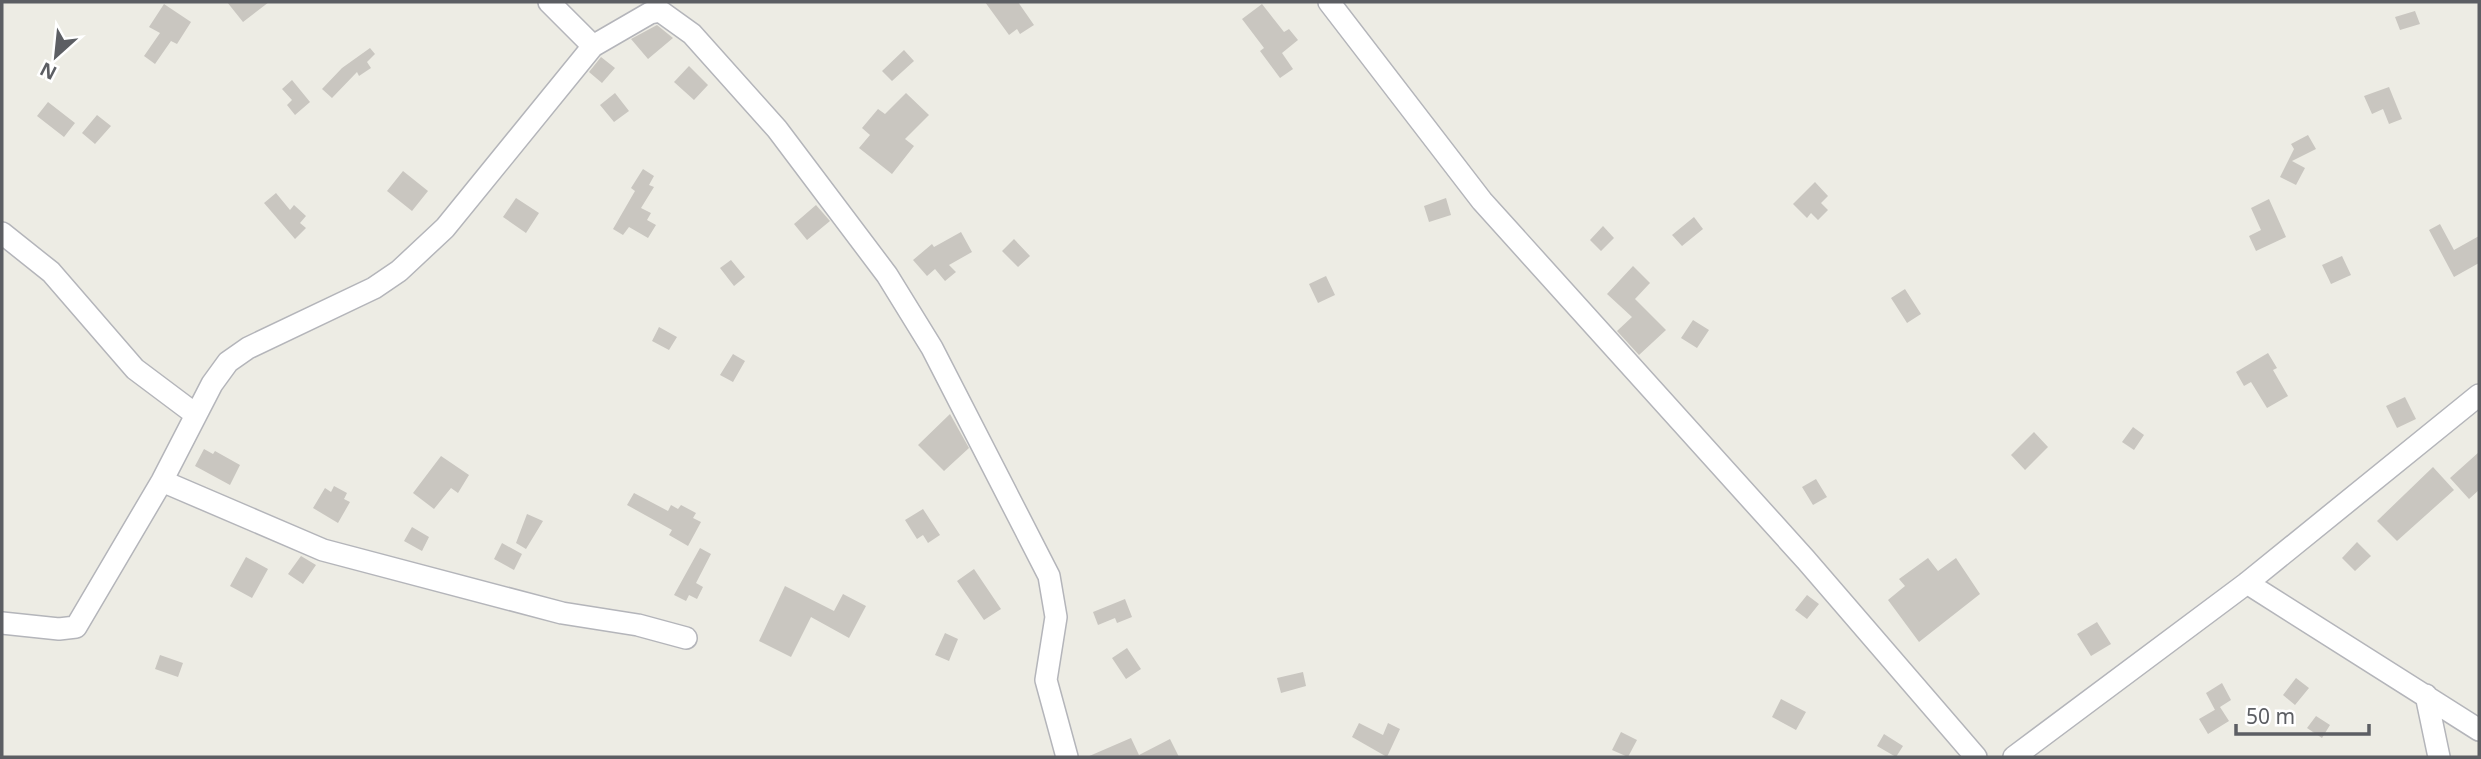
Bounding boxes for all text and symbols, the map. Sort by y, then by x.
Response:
north arrow [21,21,91,91]
text: N [35,56,61,86]
scale bar [2236,692,2369,736]
text: 50 m [2246,702,2295,730]

